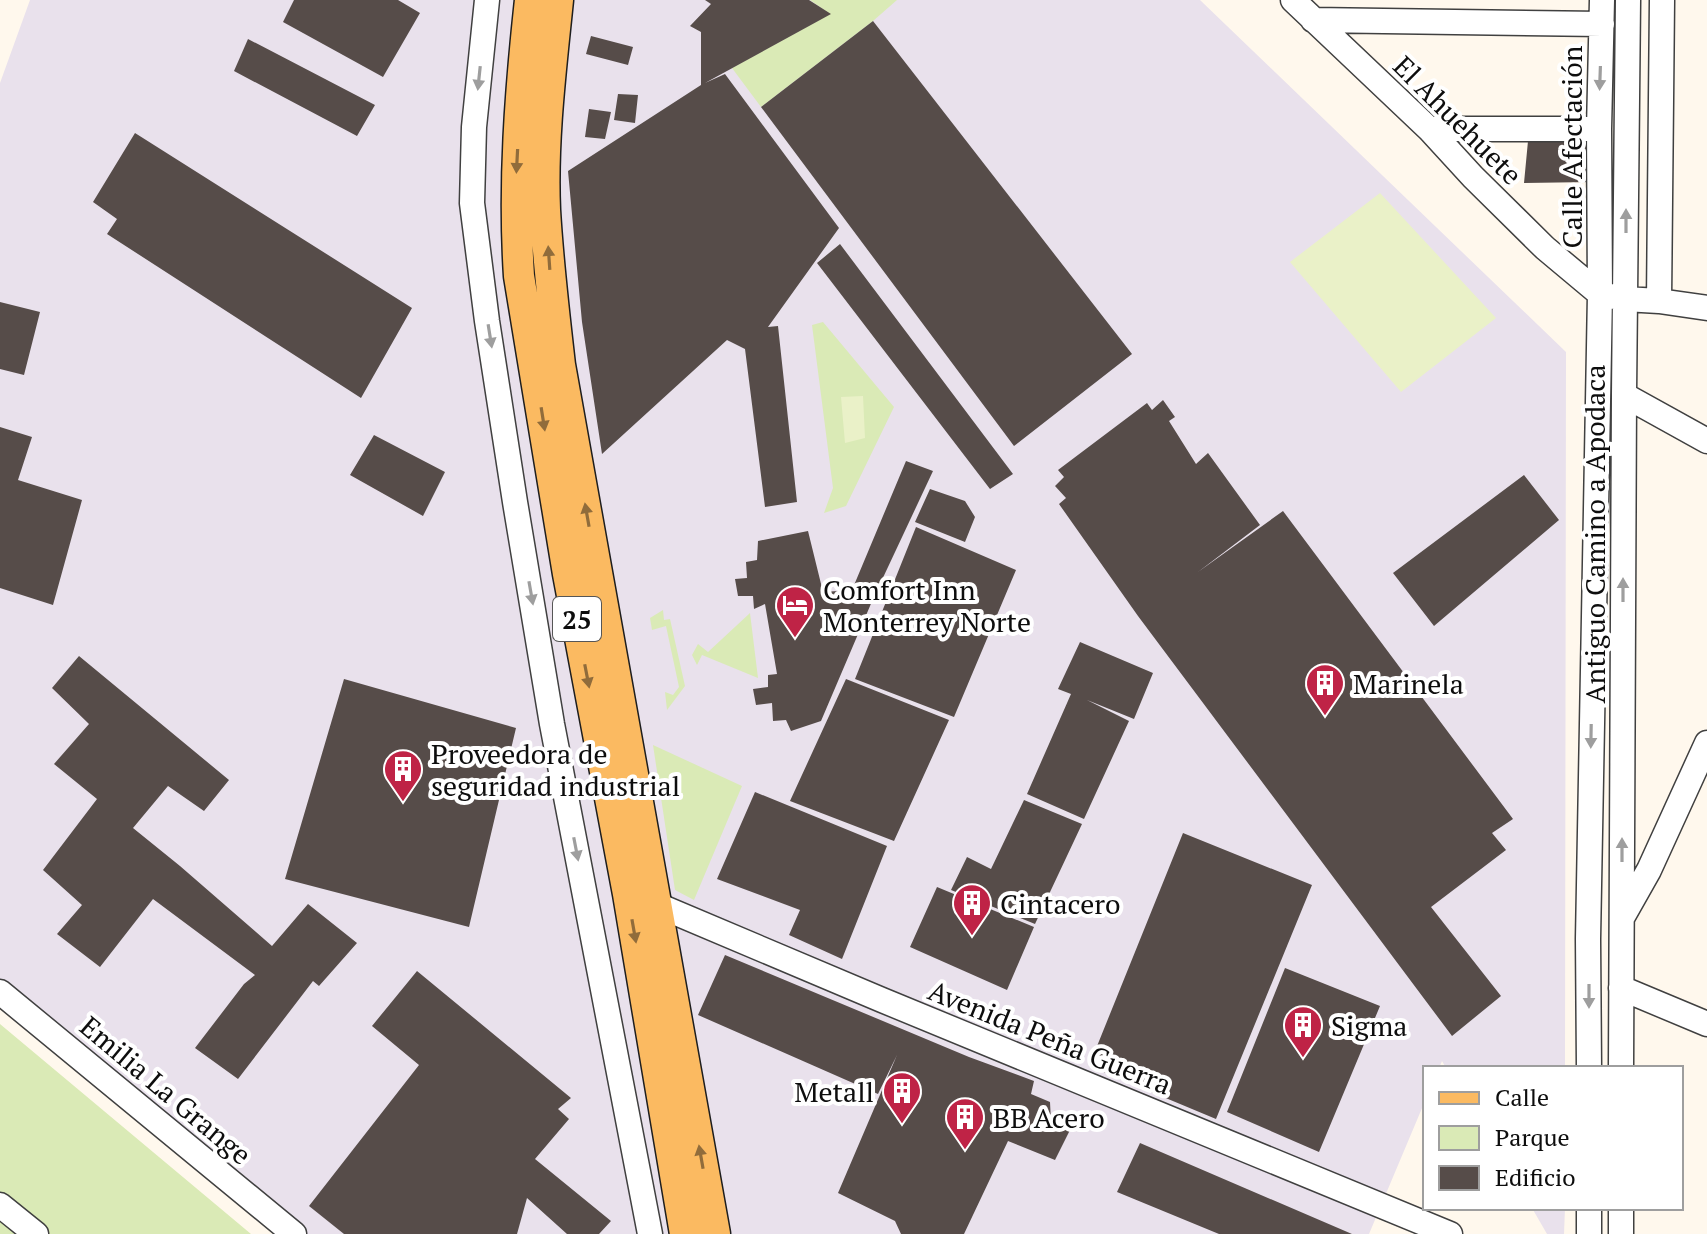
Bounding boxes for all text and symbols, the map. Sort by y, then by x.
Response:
street label: Calle Afectación [1553,45,1590,248]
street label: El Ahuehuete [1386,48,1530,192]
one-way arrow [472,66,485,91]
one-way arrow [1594,66,1606,91]
one-way arrow [511,149,524,174]
one-way arrow [1620,208,1632,233]
one-way arrow [542,245,555,270]
one-way arrow [484,324,497,349]
street label: Antiguo Camino a Apodaca [1576,364,1613,704]
one-way arrow [537,407,550,432]
one-way arrow [581,502,593,527]
place label: Comfort Inn Monterrey Norte [823,571,1031,640]
one-way arrow [1617,577,1629,602]
one-way arrow [525,581,538,606]
hotel icon: Comfort Inn Monterrey Norte [774,584,816,639]
road number: 25 [553,597,601,641]
building icon: Marinela [1304,662,1346,717]
one-way arrow [582,663,594,688]
place label: Marinela [1353,665,1464,702]
one-way arrow [1585,724,1598,749]
place label: Proveedora de seguridad industrial [431,735,680,804]
building icon: Proveedora de seguridad industrial [382,748,424,803]
one-way arrow [570,837,583,862]
one-way arrow [1616,837,1628,862]
building icon: Cintacero [951,882,993,937]
place label: Cintacero [1000,885,1121,922]
one-way arrow [628,919,641,944]
street label: Avenida Peña Guerra [923,971,1177,1103]
one-way arrow [1582,984,1595,1009]
building icon: Sigma [1282,1004,1324,1059]
street label: Emilia La Grange [73,1007,259,1173]
place label: Sigma [1331,1007,1407,1044]
legend [1423,1066,1683,1210]
building icon: Metall [881,1070,923,1125]
place label: Metall [794,1073,874,1110]
text: Calle [1495,1081,1549,1113]
building icon: BB Acero [944,1096,986,1151]
place label: BB Acero [993,1099,1105,1136]
text: Parque [1495,1121,1570,1153]
one-way arrow [695,1144,707,1169]
text: Edificio [1495,1161,1576,1193]

